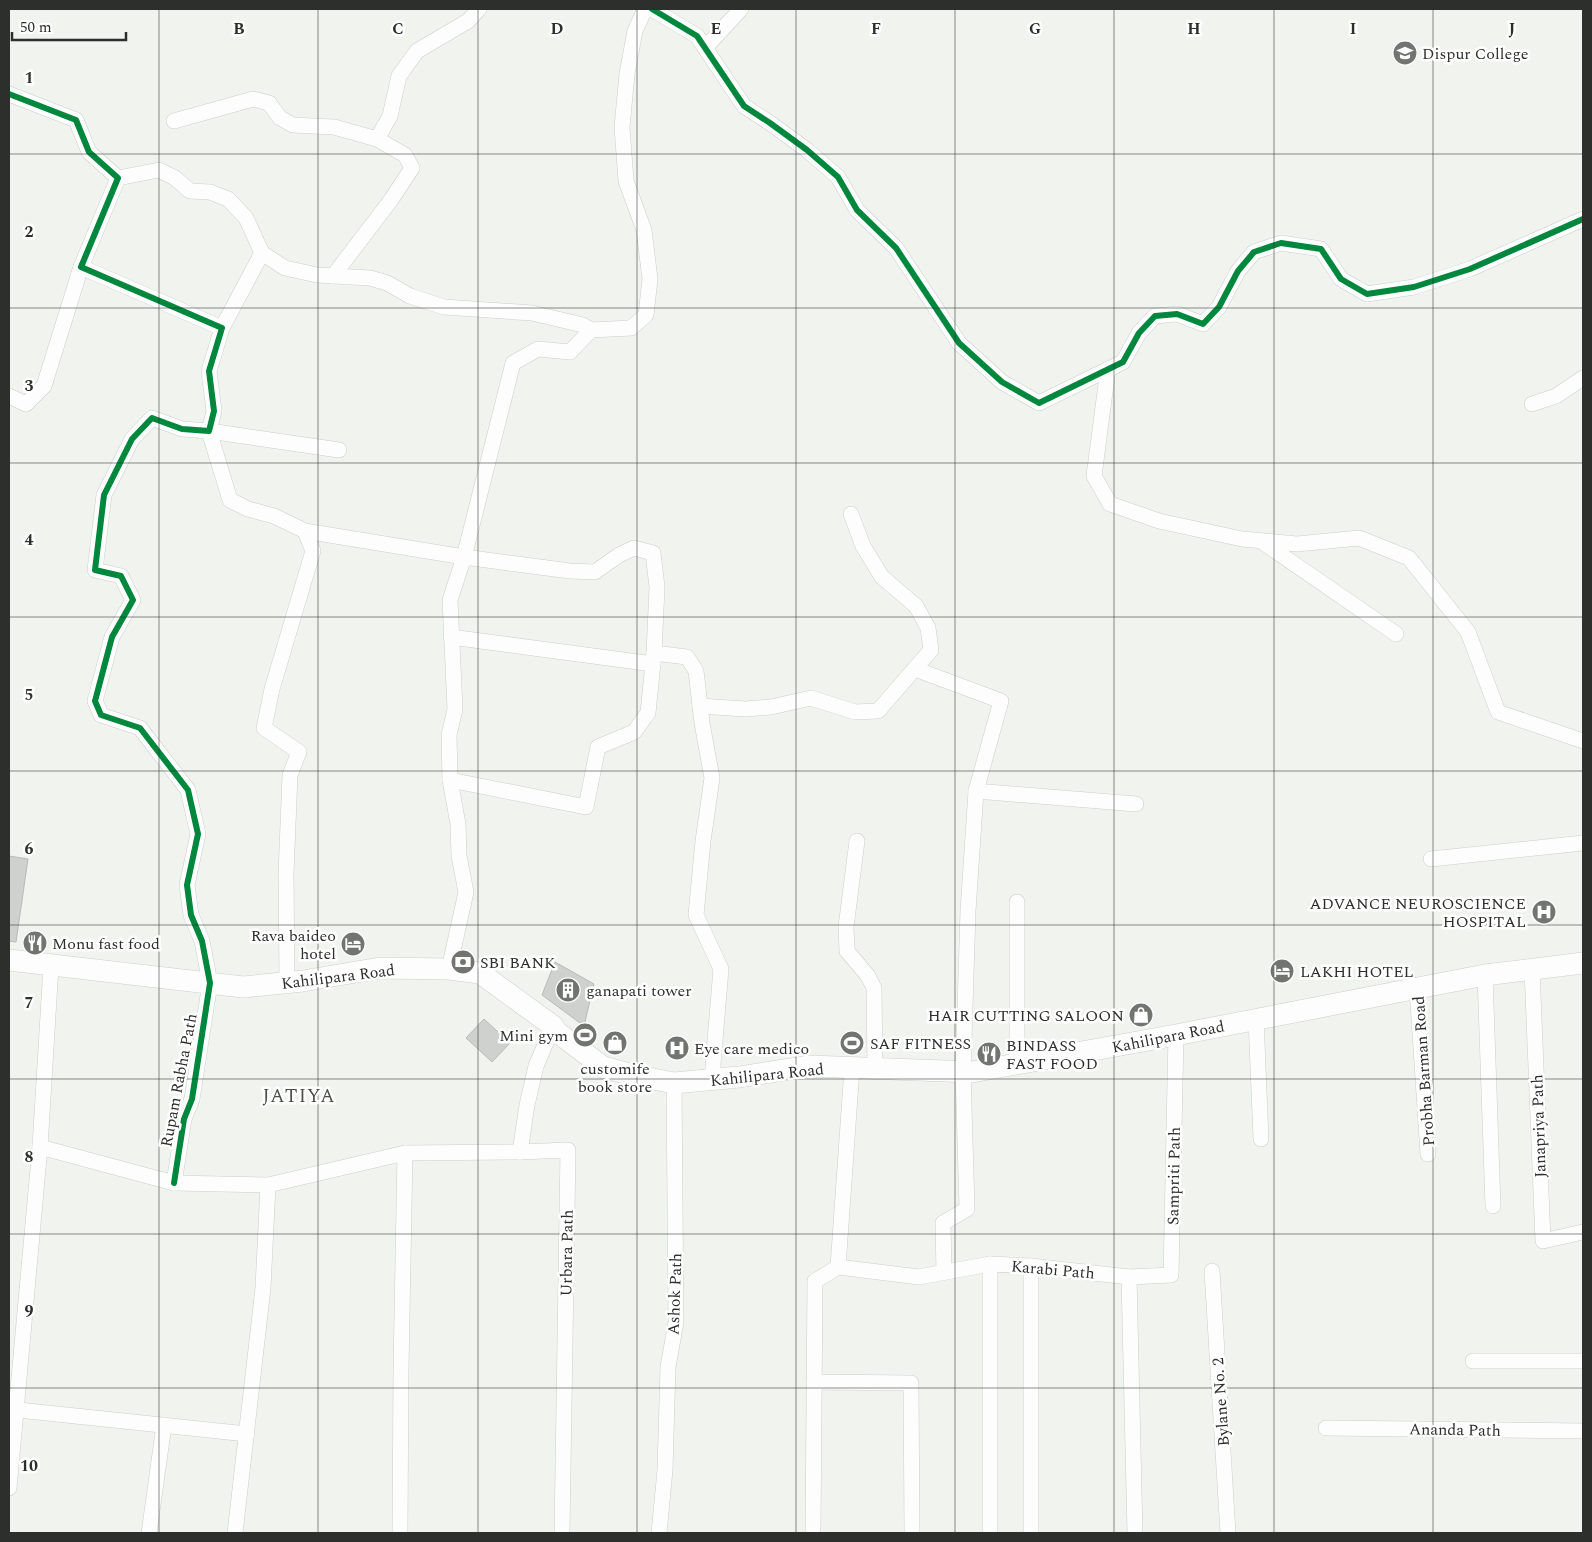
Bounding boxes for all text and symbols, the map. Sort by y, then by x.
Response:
scale bar [12,10,126,42]
text: 50 m [20,16,52,39]
text: B [233,17,245,41]
text: C [392,17,404,41]
text: D [551,17,564,41]
text: E [711,17,721,41]
text: F [871,17,881,41]
text: G [1029,17,1041,41]
text: H [1187,17,1201,41]
text: I [1350,17,1356,41]
text: J [1509,17,1516,41]
school or university icon: Dispur College [1392,40,1418,66]
place label: Dispur College [1422,42,1528,66]
text: 1 [25,66,33,90]
text: 2 [25,220,34,244]
text: 3 [25,374,34,398]
text: 4 [25,528,34,552]
text: 5 [25,683,33,707]
text: 6 [25,837,34,861]
place label: ADVANCE NEUROSCIENCE HOSPITAL [1310,892,1526,934]
hospital icon: ADVANCE NEUROSCIENCE HOSPITAL [1531,899,1557,925]
place label: Rava baideo hotel [251,924,336,966]
restaurant icon: Monu fast food [22,930,48,956]
hotel icon: Rava baideo hotel [340,931,366,957]
place label: Monu fast food [52,932,160,956]
bank icon: SBI BANK [450,949,476,975]
place label: SBI BANK [480,951,556,975]
street label: Kahilipara Road [280,958,396,996]
hotel icon: LAKHI HOTEL [1269,958,1295,984]
place label: LAKHI HOTEL [1300,960,1414,984]
building icon: ganapati tower [555,977,581,1003]
place label: ganapati tower [586,979,692,1003]
text: 7 [25,991,34,1015]
street label: Probha Barman Road [1407,995,1441,1147]
shop icon: HAIR CUTTING SALOON [1128,1002,1154,1028]
place label: HAIR CUTTING SALOON [928,1004,1124,1028]
street label: Rupam Rabha Path [154,1011,204,1149]
street label: Kahilipara Road [1110,1014,1227,1060]
sports icon: Mini gym [572,1022,598,1048]
place label: Mini gym [499,1024,568,1048]
shop icon: customife book store [602,1030,628,1056]
sports icon: SAF FITNESS [839,1030,865,1056]
place label: SAF FITNESS [870,1032,971,1056]
place label: BINDASS FAST FOOD [1006,1034,1098,1076]
hospital icon: Eye care medico [664,1035,690,1061]
place label: Eye care medico [694,1037,809,1061]
restaurant icon: BINDASS FAST FOOD [976,1041,1002,1067]
place label: customife book store [578,1057,652,1099]
street label: Kahilipara Road [709,1057,825,1093]
street label: Janapriya Path [1525,1074,1553,1178]
district label: JATIYA [263,1082,335,1111]
street label: Sampriti Path [1161,1127,1187,1225]
text: 8 [25,1145,34,1169]
street label: Urbara Path [554,1209,580,1297]
street label: Ashok Path [662,1252,688,1336]
street label: Karabi Path [1010,1254,1096,1286]
text: 9 [25,1299,34,1323]
street label: Bylane No. 2 [1206,1357,1236,1447]
street label: Ananda Path [1409,1417,1501,1443]
text: 10 [20,1454,38,1478]

